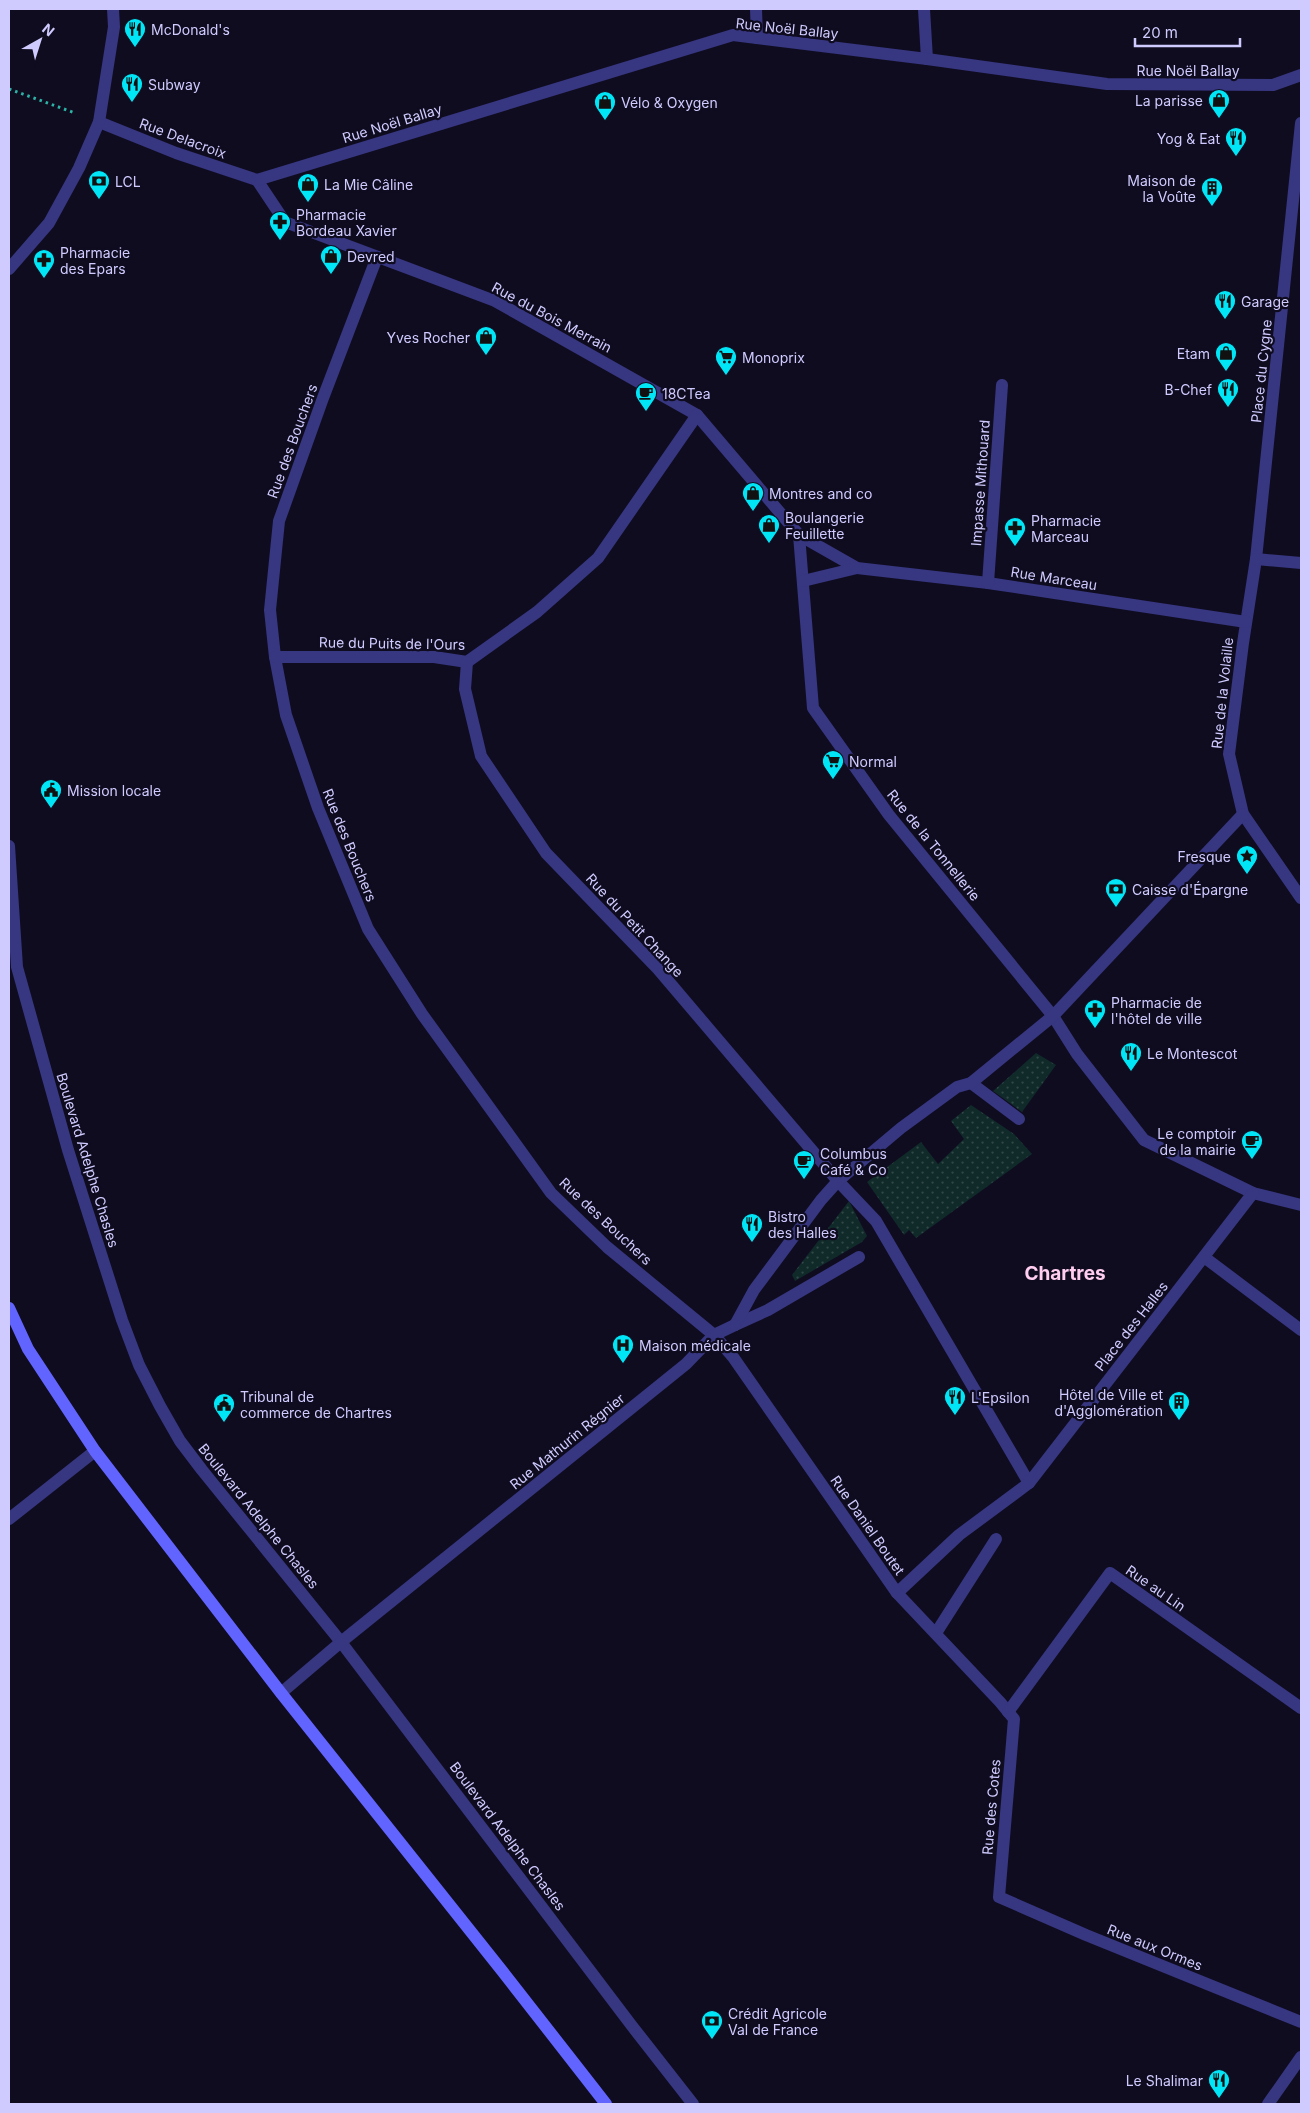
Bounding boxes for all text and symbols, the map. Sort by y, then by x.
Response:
street label: Rue Noël Ballay [735,14,839,42]
north arrow [15,15,65,65]
scale bar [1135,15,1240,47]
restaurant icon: McDonald's [123,17,147,48]
text: N [39,20,58,39]
place label: McDonald's [151,21,230,38]
text: 20 m [1142,23,1178,42]
street label: Rue Noël Ballay [1136,62,1240,79]
restaurant icon: Subway [120,72,144,103]
place label: Subway [148,76,201,93]
shop icon: La parisse [1207,88,1231,119]
shop icon: Vélo & Oxygen [593,90,617,121]
place label: La parisse [1135,92,1203,109]
place label: Vélo & Oxygen [621,94,718,111]
street label: Rue Noël Ballay [340,100,444,146]
street label: Rue Delacroix [137,114,229,162]
restaurant icon: Yog & Eat [1224,126,1248,157]
place label: Yog & Eat [1157,130,1220,147]
bank icon: LCL [87,169,111,200]
shop icon: La Mie Câline [296,172,320,203]
place label: Maison de la Voûte [1127,172,1196,205]
place label: LCL [115,173,141,190]
place label: La Mie Câline [324,176,413,193]
building icon: Maison de la Voûte [1200,176,1224,207]
place label: Pharmacie Bordeau Xavier [296,206,397,239]
pharmacy icon: Pharmacie Bordeau Xavier [268,210,292,241]
place label: Pharmacie des Epars [60,244,130,277]
shop icon: Devred [319,244,343,275]
pharmacy icon: Pharmacie des Epars [32,248,56,279]
place label: Devred [347,248,395,265]
street label: Rue du Bois Merrain [489,278,615,356]
restaurant icon: Garage [1213,289,1237,320]
place label: Garage [1241,293,1289,310]
street label: Place du Cygne [1247,318,1275,424]
shop icon: Yves Rocher [474,325,498,356]
place label: Yves Rocher [387,329,470,346]
shop icon: Etam [1214,341,1238,372]
supermarket icon: Monoprix [714,345,738,376]
place label: Etam [1177,345,1210,362]
place label: Monoprix [742,349,805,366]
restaurant icon: B-Chef [1216,377,1240,408]
cafe icon: 18CTea [634,381,658,412]
place label: B-Chef [1165,381,1212,398]
street label: Rue des Bouchers [263,382,321,500]
place label: 18CTea [662,385,711,402]
street label: Impasse Mithouard [967,419,993,547]
shop icon: Montres and co [741,481,765,512]
place label: Montres and co [769,485,872,502]
place label: Boulangerie Feuillette [785,509,864,542]
place label: Pharmacie Marceau [1031,512,1101,545]
shop icon: Boulangerie Feuillette [757,513,781,544]
pharmacy icon: Pharmacie Marceau [1003,516,1027,547]
street label: Rue Marceau [1010,563,1098,593]
street label: Rue du Puits de l'Ours [319,633,465,653]
street label: Rue de la Volaille [1208,636,1236,750]
supermarket icon: Normal [821,749,845,780]
place label: Normal [849,753,897,770]
public building icon: Mission locale [39,778,63,809]
place label: Mission locale [67,782,161,799]
street label: Rue des Bouchers [320,786,380,904]
street label: Rue de la Tonnellerie [884,786,984,904]
place icon: Fresque [1235,844,1259,875]
place label: Fresque [1178,848,1231,865]
street label: Rue du Petit Change [583,870,687,980]
bank icon: Caisse d'Épargne [1104,877,1128,908]
place label: Caisse d'Épargne [1132,881,1248,898]
place label: Pharmacie de l'hôtel de ville [1111,994,1202,1027]
pharmacy icon: Pharmacie de l'hôtel de ville [1083,998,1107,1029]
restaurant icon: Le Montescot [1119,1041,1143,1072]
place label: Le Montescot [1147,1045,1238,1062]
street label: Boulevard Adelphe Chasles [53,1071,123,1249]
place label: Le comptoir de la mairie [1157,1125,1236,1158]
cafe icon: Le comptoir de la mairie [1240,1129,1264,1160]
place label: Columbus Café & Co [820,1145,887,1178]
cafe icon: Columbus Café & Co [792,1149,816,1180]
street label: Rue des Bouchers [556,1174,656,1268]
place label: Bistro des Halles [768,1208,837,1241]
restaurant icon: Bistro des Halles [740,1212,764,1243]
district label: Chartres [1024,1262,1106,1285]
street label: Place des Halles [1091,1278,1171,1374]
hospital icon: Maison médicale [611,1333,635,1364]
place label: Maison médicale [639,1337,751,1354]
restaurant icon: L'Epsilon [943,1385,967,1416]
place label: Hôtel de Ville et d'Agglomération [1055,1386,1163,1419]
place label: Tribunal de commerce de Chartres [240,1388,392,1421]
street label: Rue Mathurin Régnier [506,1389,628,1493]
place label: L'Epsilon [971,1389,1030,1406]
building icon: Hôtel de Ville et d'Agglomération [1167,1390,1191,1421]
public building icon: Tribunal de commerce de Chartres [212,1392,236,1423]
street label: Boulevard Adelphe Chasles [195,1440,323,1592]
street label: Rue Daniel Boutet [827,1472,909,1578]
street label: Rue au Lin [1123,1561,1189,1615]
street label: Boulevard Adelphe Chasles [447,1758,569,1914]
street label: Rue des Cotes [978,1758,1004,1856]
street label: Rue aux Ormes [1105,1920,1205,1974]
place label: Crédit Agricole Val de France [728,2005,827,2038]
bank icon: Crédit Agricole Val de France [700,2009,724,2040]
restaurant icon: Le Shalimar [1207,2068,1231,2099]
place label: Le Shalimar [1126,2072,1203,2089]

